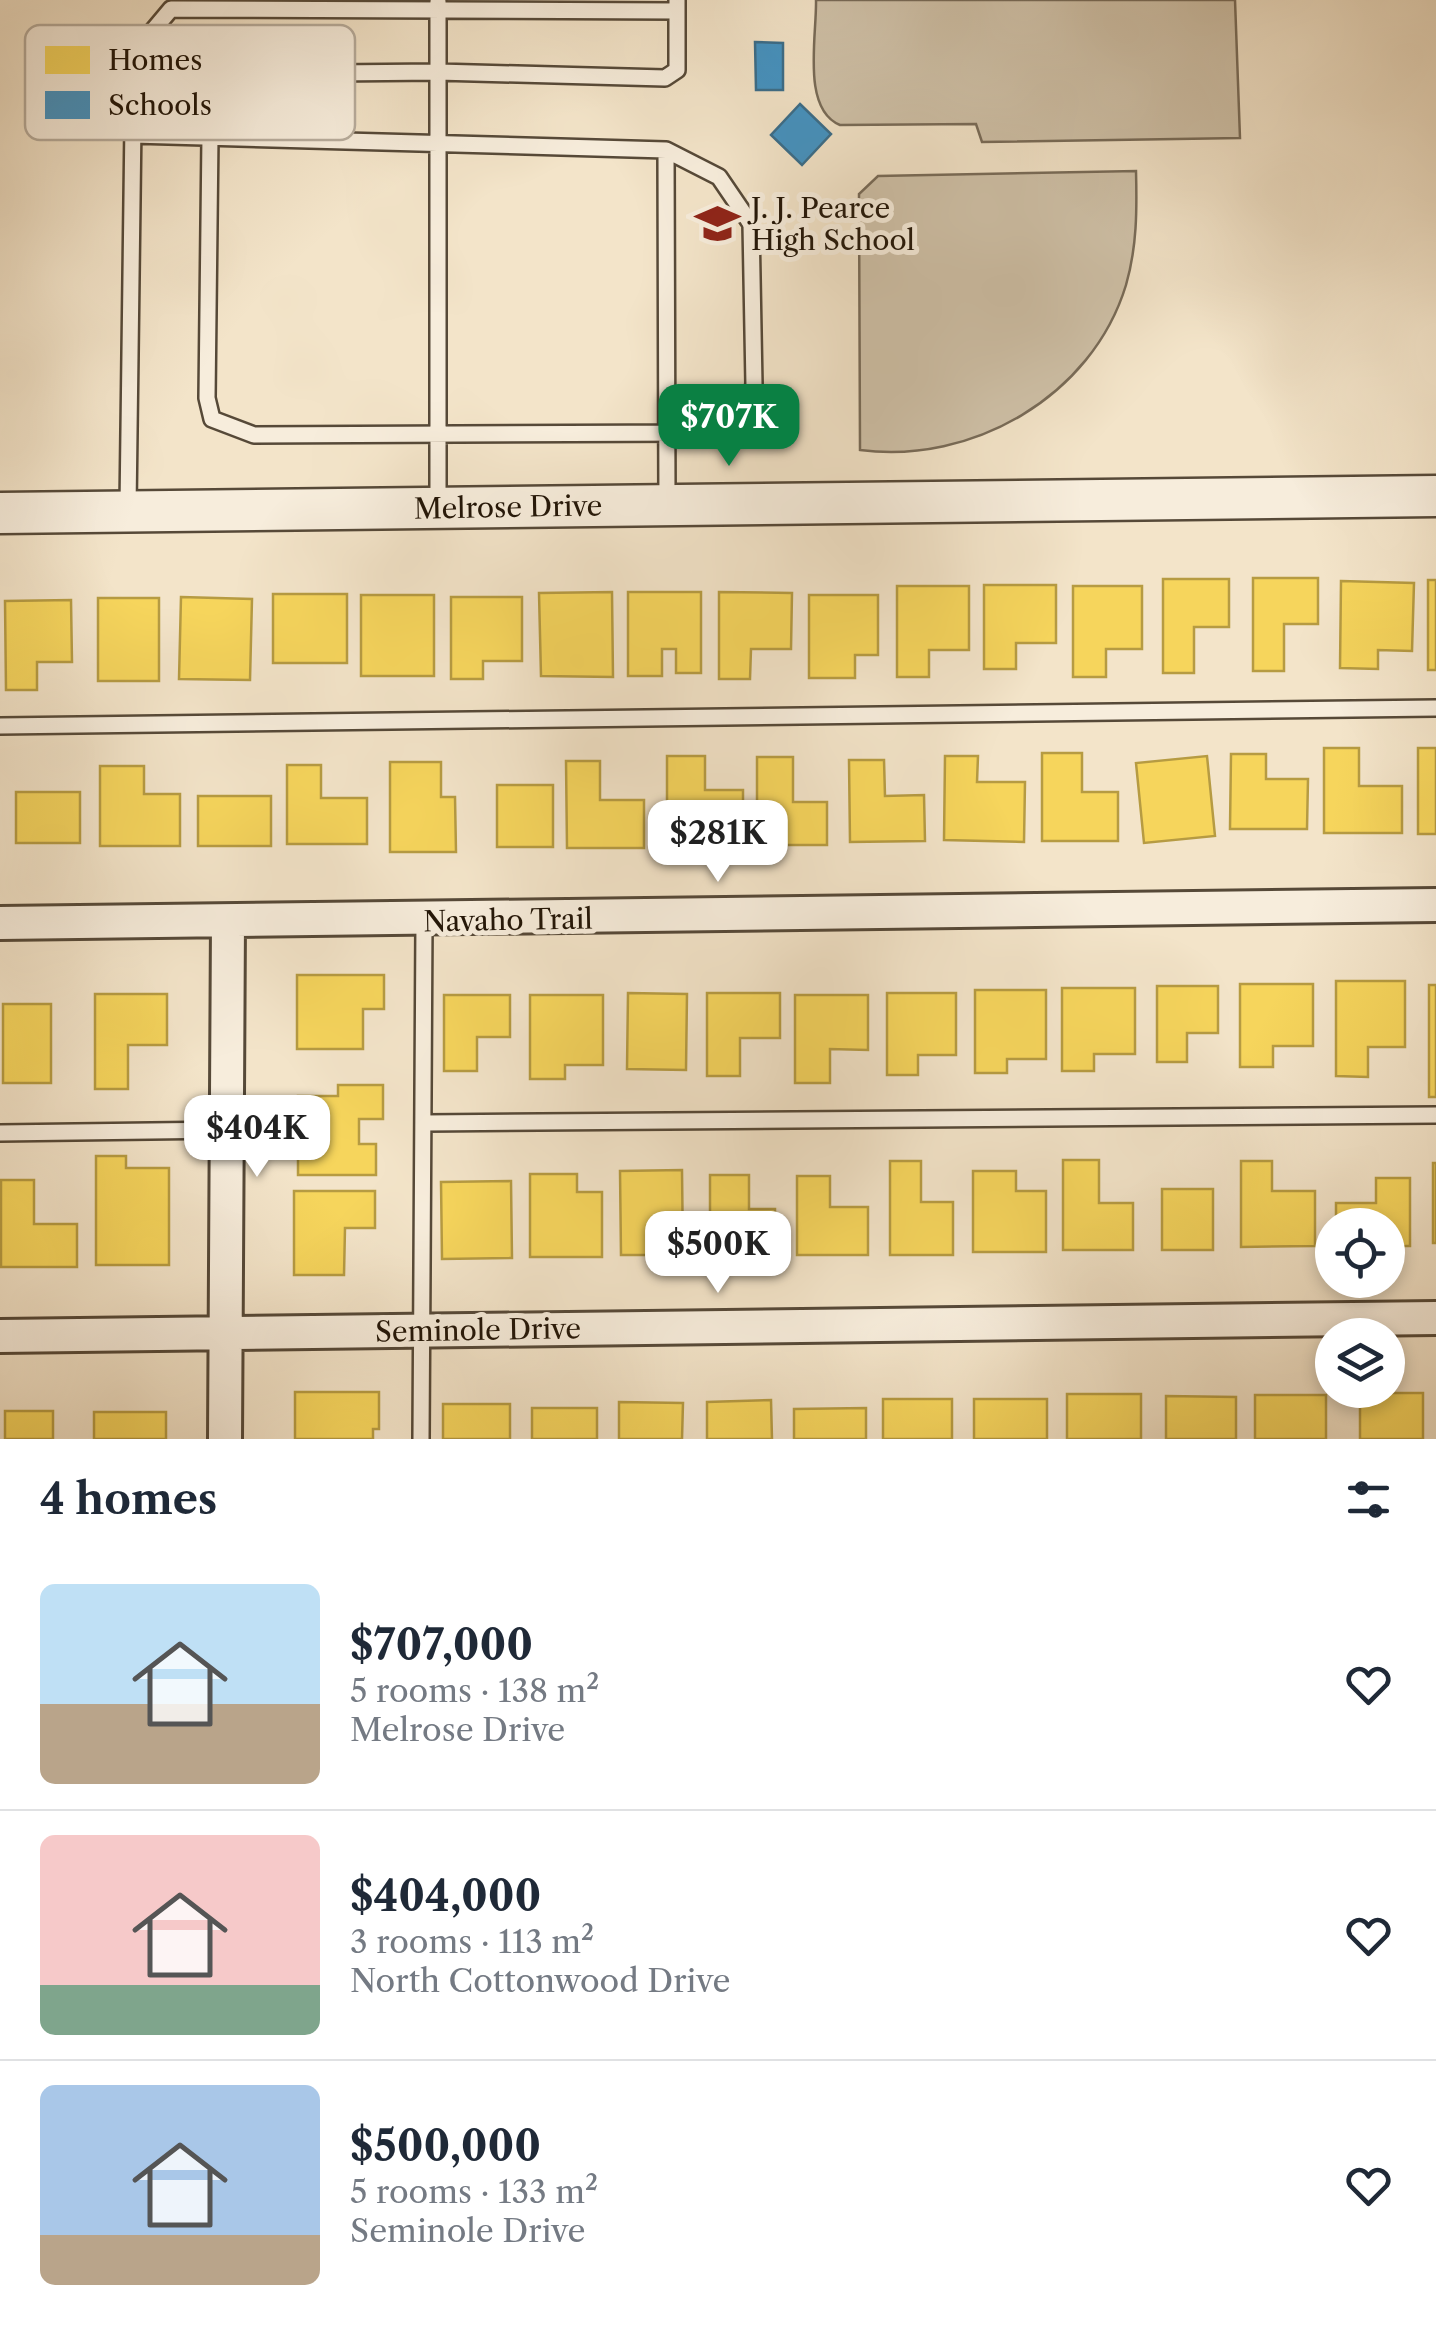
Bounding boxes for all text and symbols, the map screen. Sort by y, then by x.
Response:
legend [25,25,355,140]
text: Homes [108,43,202,77]
text: Schools [108,88,212,122]
place label: J. J. Pearce High School [747,191,915,257]
school or university icon: J. J. Pearce High School [694,200,742,248]
pin: $707K [659,384,799,469]
text: $707K [680,397,778,436]
street label: Melrose Drive [414,488,602,526]
pin: $281K [648,800,788,885]
text: $281K [670,813,766,852]
street label: Navaho Trail [423,902,593,938]
pin: $404K [187,1095,327,1180]
text: $404K [206,1108,308,1147]
map controls [1315,1208,1405,1408]
button: locate [1315,1208,1405,1298]
pin: $500K [648,1211,788,1296]
text: $500K [667,1224,769,1263]
street label: Seminole Drive [375,1311,581,1349]
button: layers [1315,1318,1405,1408]
icon: filters [1341,1472,1396,1527]
text: 4 homes [40,1473,217,1525]
text: $707,000 [350,1619,533,1671]
icon: home [120,1624,240,1744]
icon: heart [1341,1657,1396,1712]
text: 5 rooms · 138 m² [350,1671,599,1710]
text: Melrose Drive [350,1710,565,1749]
text: $404,000 [350,1870,541,1922]
icon: home [120,1875,240,1995]
icon: heart [1341,1908,1396,1963]
text: 3 rooms · 113 m² [350,1922,594,1961]
text: North Cottonwood Drive [350,1961,730,2000]
text: $500,000 [350,2120,541,2172]
icon: home [120,2125,240,2245]
icon: heart [1341,2158,1396,2213]
text: 5 rooms · 133 m² [350,2172,598,2211]
text: Seminole Drive [350,2211,585,2250]

